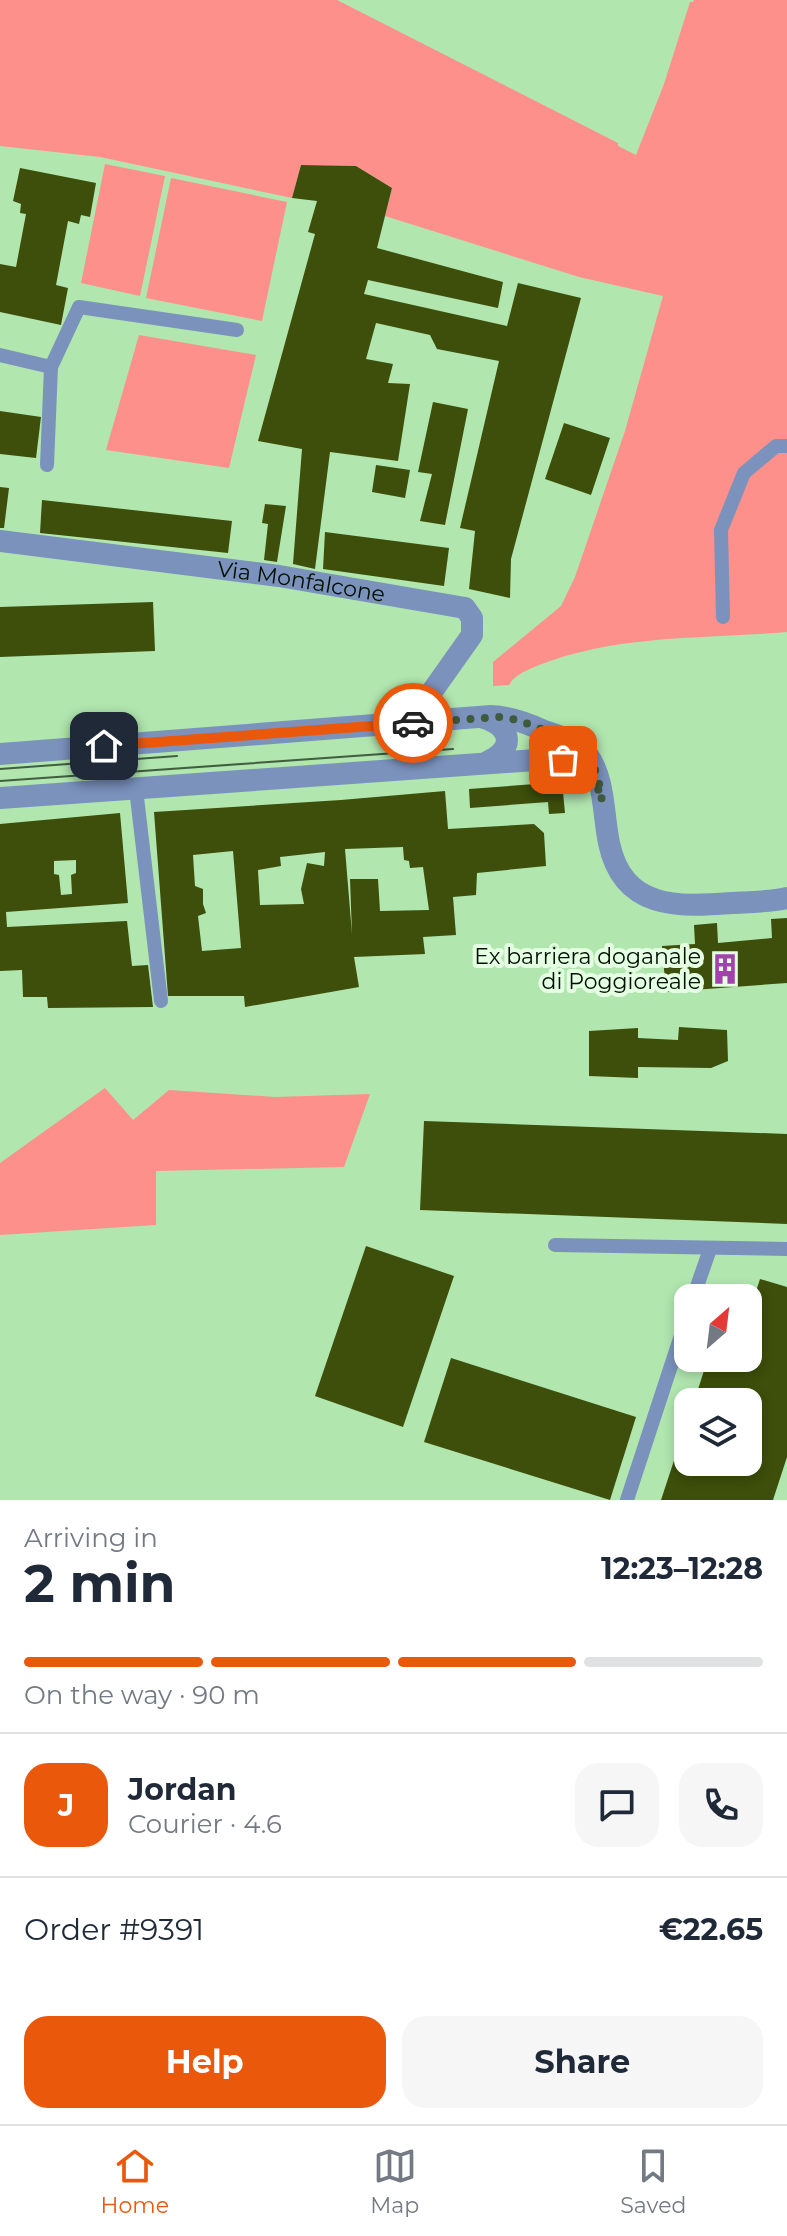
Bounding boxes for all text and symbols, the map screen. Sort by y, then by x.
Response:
street label: Via Monfalcone [216,555,387,608]
courier [373,683,453,763]
icon: car [391,701,435,745]
pin [70,712,138,780]
icon: home [82,724,126,768]
pin [529,726,597,794]
icon: bag [541,738,585,782]
place label: Ex barriera doganale di Poggioreale [474,943,701,995]
building icon: Ex barriera doganale di Poggioreale [708,952,742,986]
north arrow [674,1284,762,1372]
map controls [674,1284,762,1476]
button: layers [674,1388,762,1476]
text: Arriving in [24,1522,158,1554]
text: 12:23–12:28 [601,1550,763,1587]
text: 2 min [24,1552,176,1615]
text: On the way · 90 m [24,1679,260,1711]
button: chat [575,1763,659,1847]
button: phone [679,1763,763,1847]
text: Jordan [128,1771,237,1808]
text: J [58,1787,74,1824]
text: Courier · 4.6 [128,1808,282,1840]
text: Order #9391 [24,1911,204,1948]
text: €22.65 [659,1911,763,1948]
button: Help [24,2016,386,2108]
button: Share [402,2016,763,2108]
tab: Home [101,2144,169,2219]
tab: Map [370,2144,419,2219]
tab: Saved [620,2144,686,2219]

